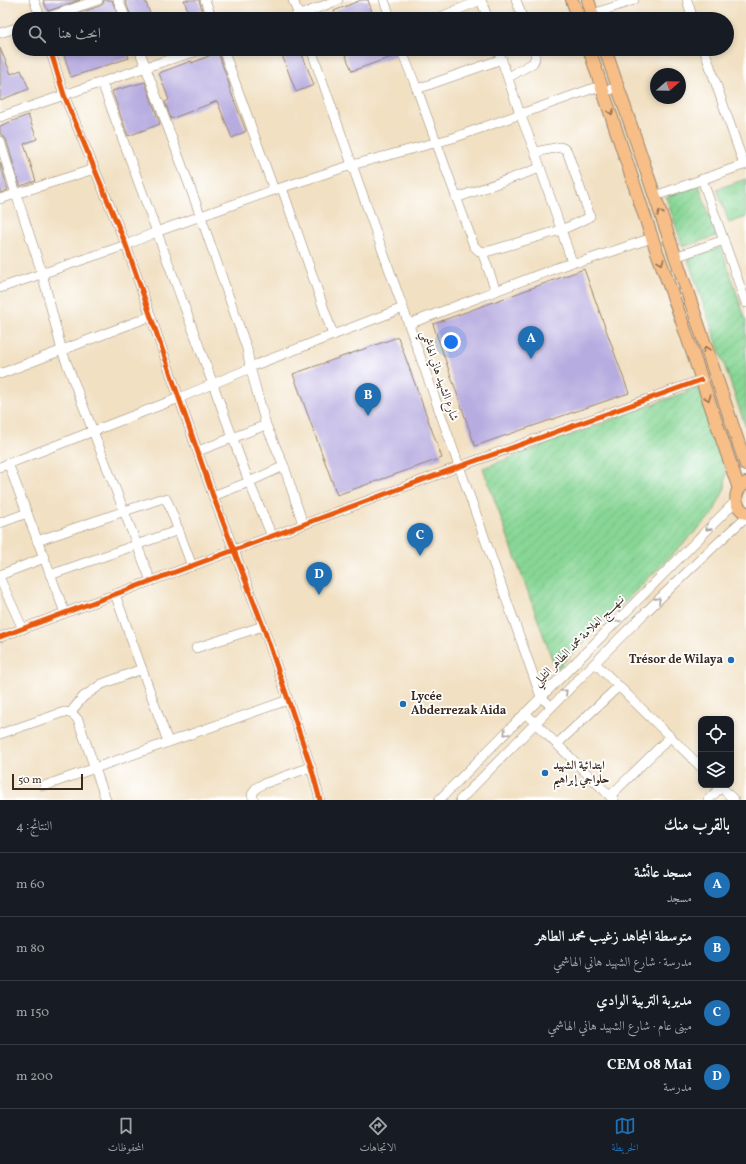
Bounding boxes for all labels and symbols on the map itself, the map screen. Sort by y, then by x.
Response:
north arrow [650,68,686,104]
one-way arrow [606,109,615,116]
one-way arrow [656,209,665,216]
one-way arrow [656,259,665,266]
pin: A [518,326,544,359]
street label: شارع الشهيد هاني الهاشمي [413,329,462,425]
your location [441,332,461,352]
one-way arrow [702,346,711,353]
pin: B [355,383,381,416]
one-way arrow [703,395,711,402]
pin: C [407,523,433,556]
one-way arrow [706,523,713,531]
pin: D [306,562,332,595]
street label: نــهــــج العلامة محمد الطاهر التليلي [530,592,630,692]
one-way arrow [653,598,661,605]
one-way arrow [614,615,621,623]
place label: Trésor de Wilaya [629,652,723,668]
marker: Trésor de Wilaya [726,655,736,665]
place label: Lycée Abderrezak Aida [411,689,507,719]
one-way arrow [560,689,568,697]
marker: Lycée Abderrezak Aida [398,699,408,709]
one-way arrow [503,728,510,736]
place label: ابتدائية الشهيد حلواجي إبراهيم [553,758,609,791]
marker: ابتدائية الشهيد حلواجي إبراهيم [540,768,550,778]
scale bar [12,772,83,791]

